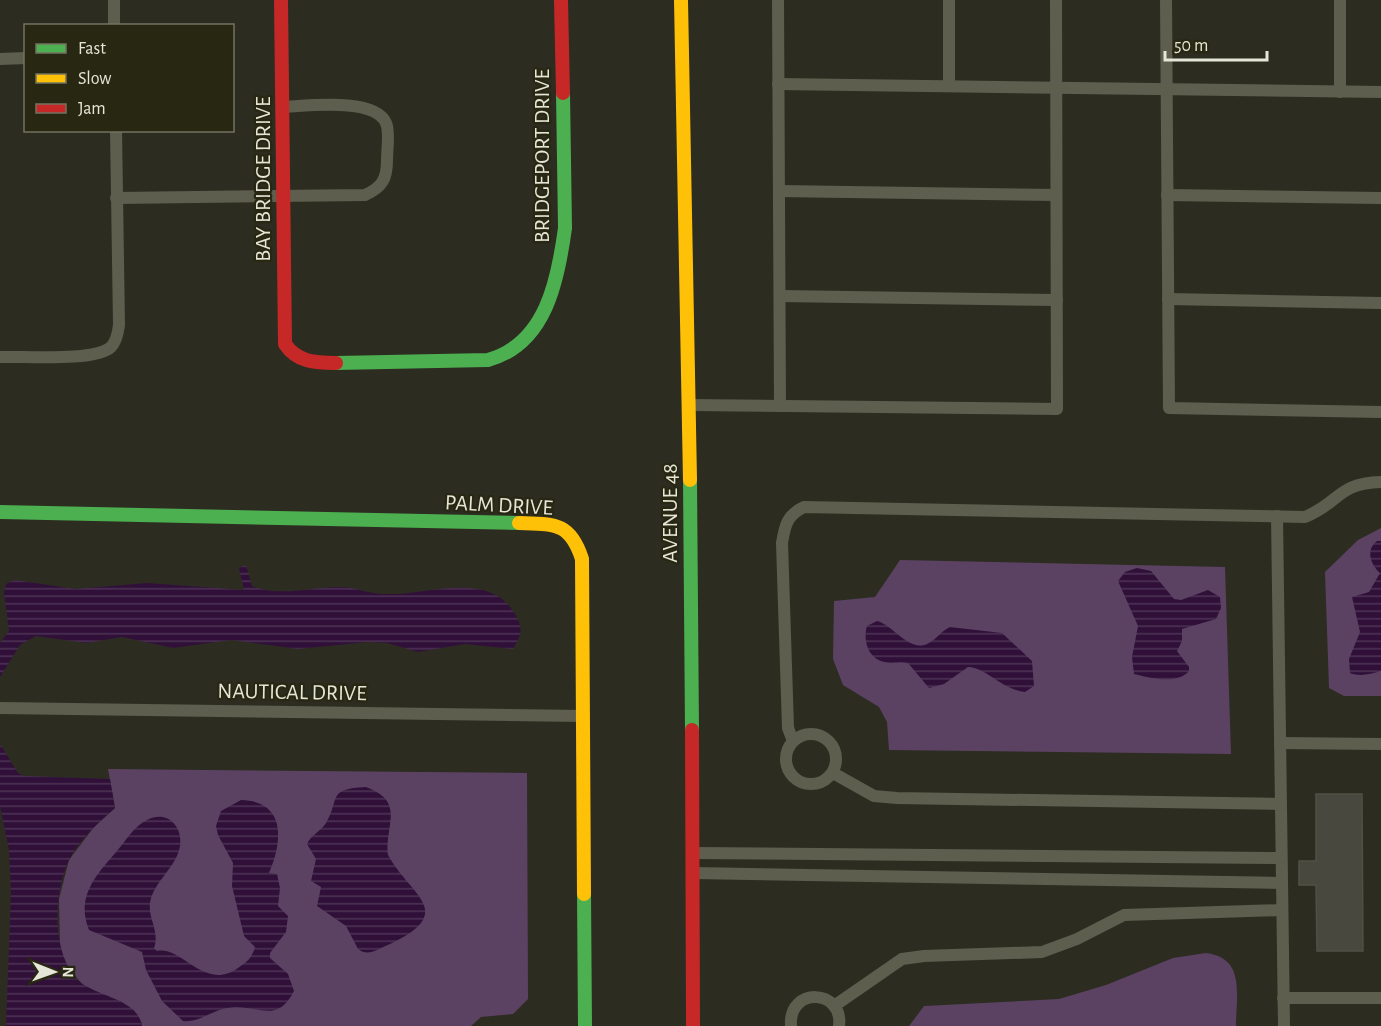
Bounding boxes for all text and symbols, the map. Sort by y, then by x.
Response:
legend [24,24,234,132]
scale bar [1165,24,1267,62]
text: 50 m [1174,37,1208,55]
text: Fast [78,40,106,58]
street label: BRIDGEPORT DRIVE [531,69,553,243]
text: Slow [78,70,111,88]
street label: BAY BRIDGE DRIVE [252,96,274,262]
text: Jam [78,100,106,118]
street label: AVENUE 48 [659,463,681,563]
street label: PALM DRIVE [444,491,554,519]
street label: NAUTICAL DRIVE [217,680,367,704]
north arrow [24,942,84,1002]
text: N [60,967,76,978]

